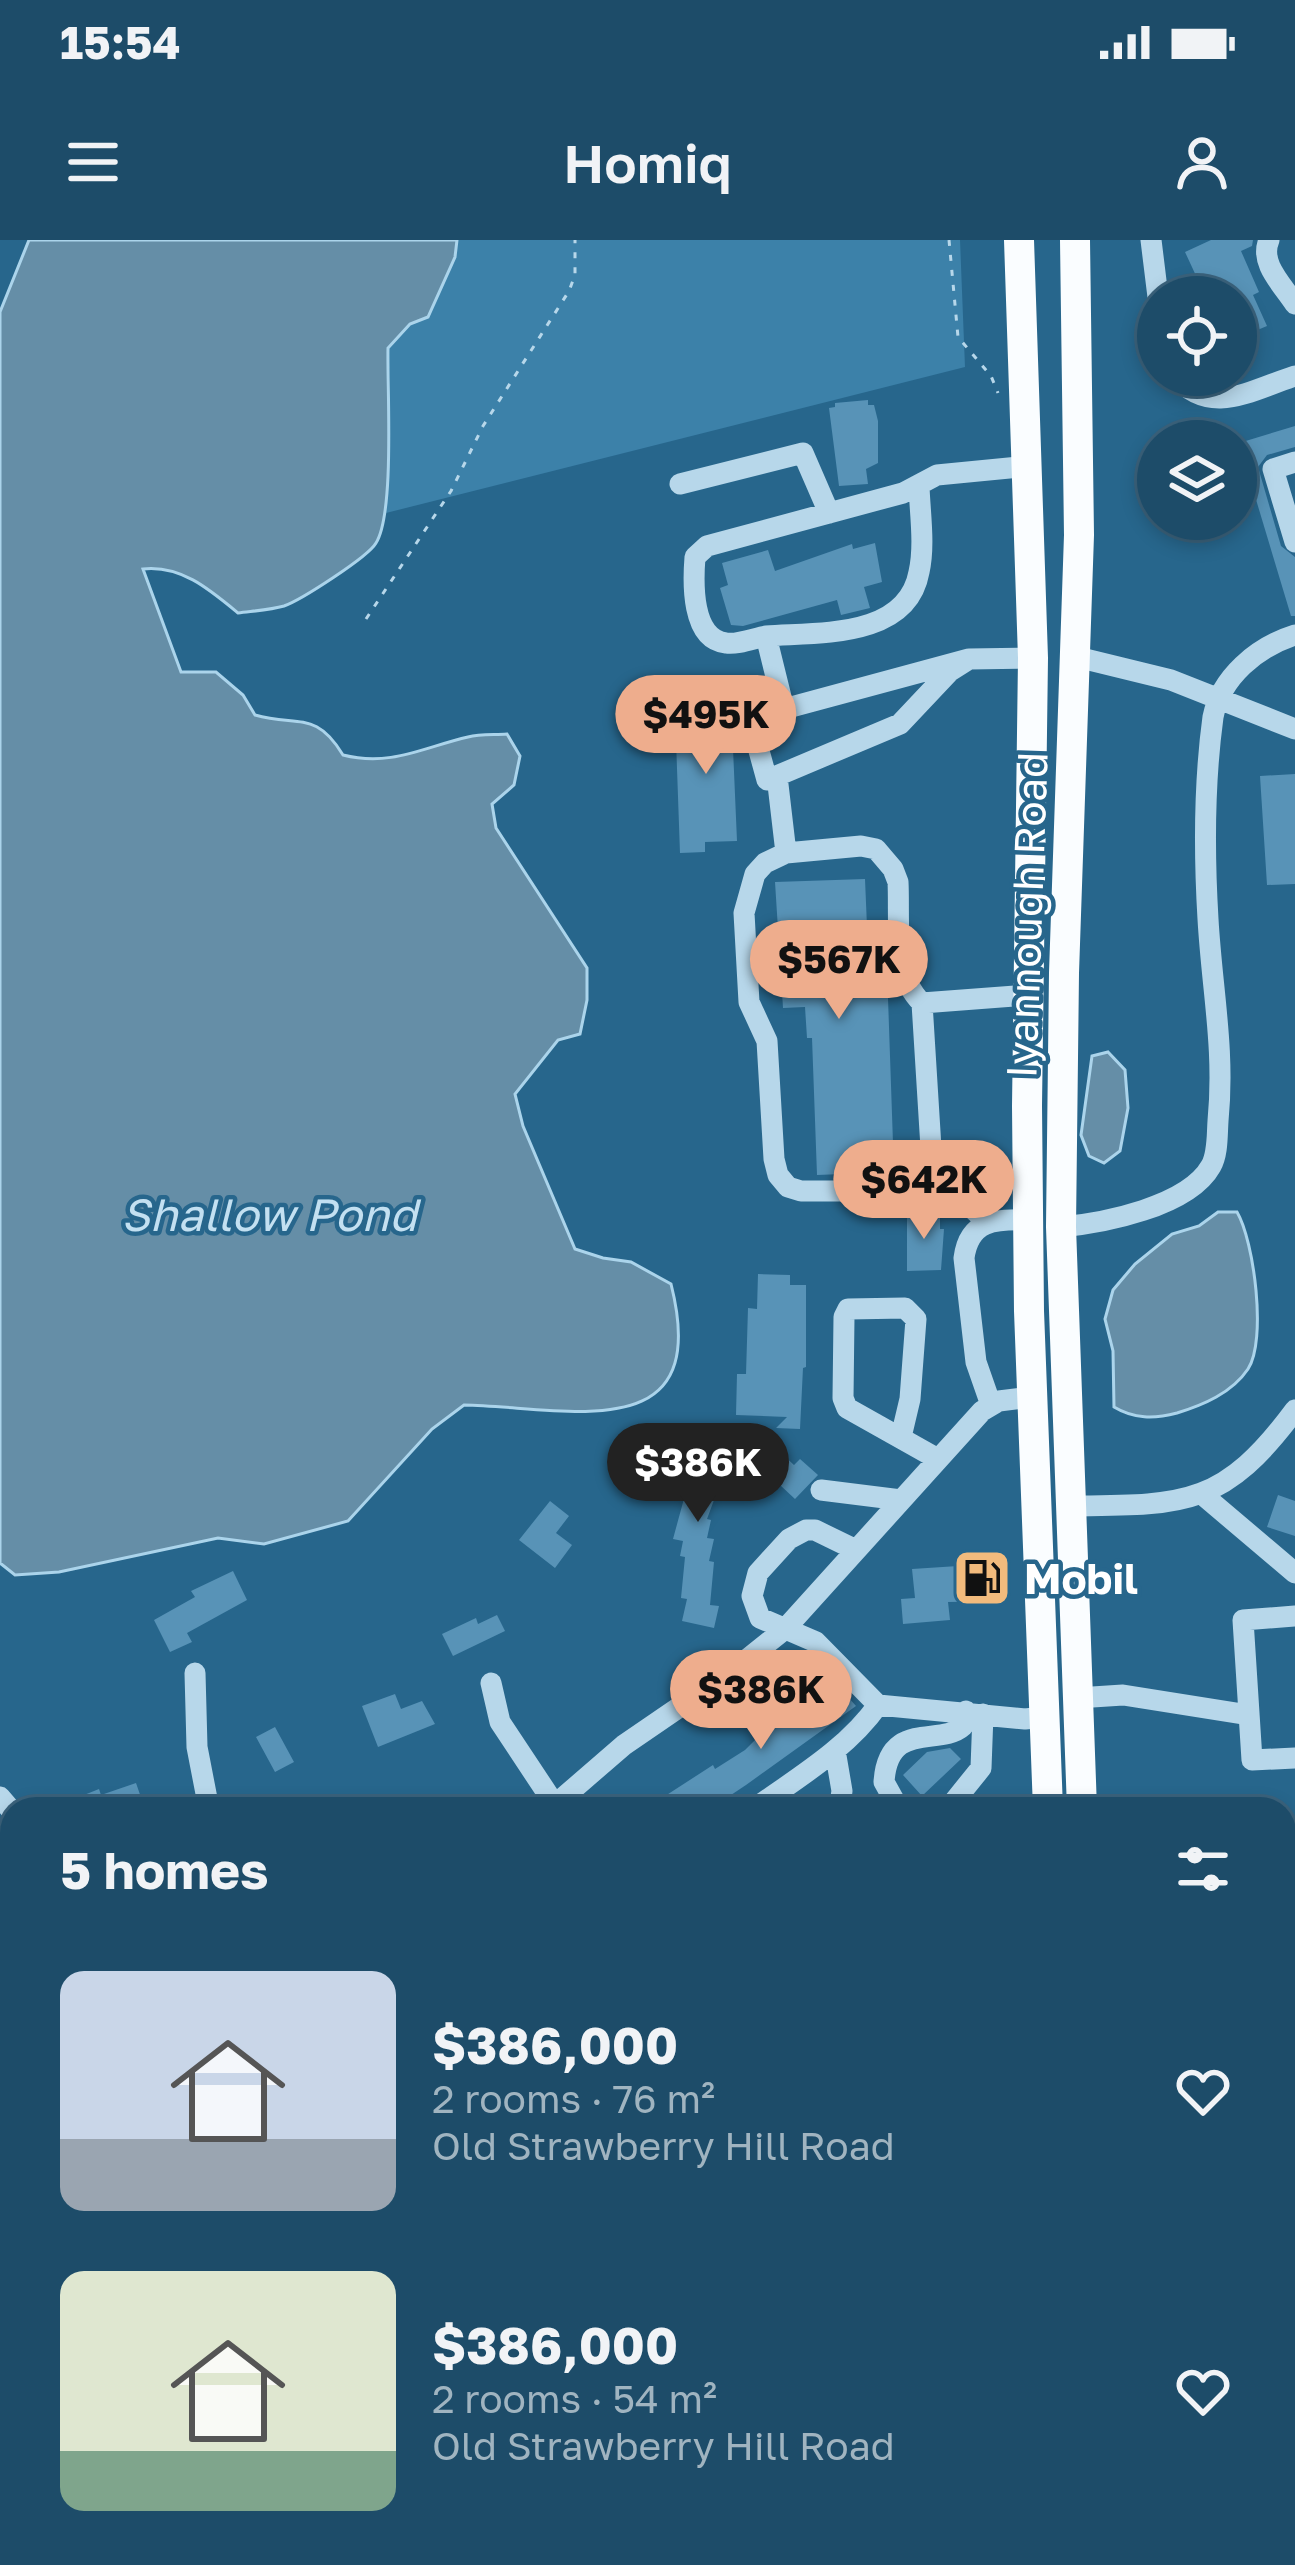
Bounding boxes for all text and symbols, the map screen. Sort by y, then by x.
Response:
text: 15:54 [60,15,181,69]
icon: menu [60,129,126,195]
icon: person [1169,129,1235,195]
text: Homiq [563,130,732,195]
map controls [1137,276,1257,540]
button: locate [1137,276,1257,396]
button: layers [1137,420,1257,540]
pin: $495K [622,675,790,777]
text: $495K [642,690,770,737]
street label: Iyannough Road [995,751,1057,1079]
pin: $567K [755,920,923,1022]
text: $567K [777,935,901,982]
pin: $642K [840,1140,1008,1242]
text: $642K [860,1155,988,1202]
water label: Shallow Pond [121,1187,421,1241]
pin: $386K [614,1423,782,1525]
text: $386K [634,1438,762,1485]
fuel station icon: Mobil [951,1547,1013,1609]
place label: Mobil [1024,1553,1138,1603]
pin: $386K [677,1650,845,1752]
text: $386K [697,1665,825,1712]
icon: filters [1170,1836,1236,1902]
text: 5 homes [60,1839,269,1900]
text: $386,000 [432,2014,678,2075]
icon: home [156,2019,300,2163]
icon: heart [1170,2058,1236,2124]
text: 2 rooms · 76 m² [432,2075,715,2122]
text: Old Strawberry Hill Road [432,2122,895,2169]
text: $386,000 [432,2314,678,2375]
icon: home [156,2319,300,2463]
icon: heart [1170,2358,1236,2424]
text: 2 rooms · 54 m² [432,2375,717,2422]
text: Old Strawberry Hill Road [432,2422,895,2469]

